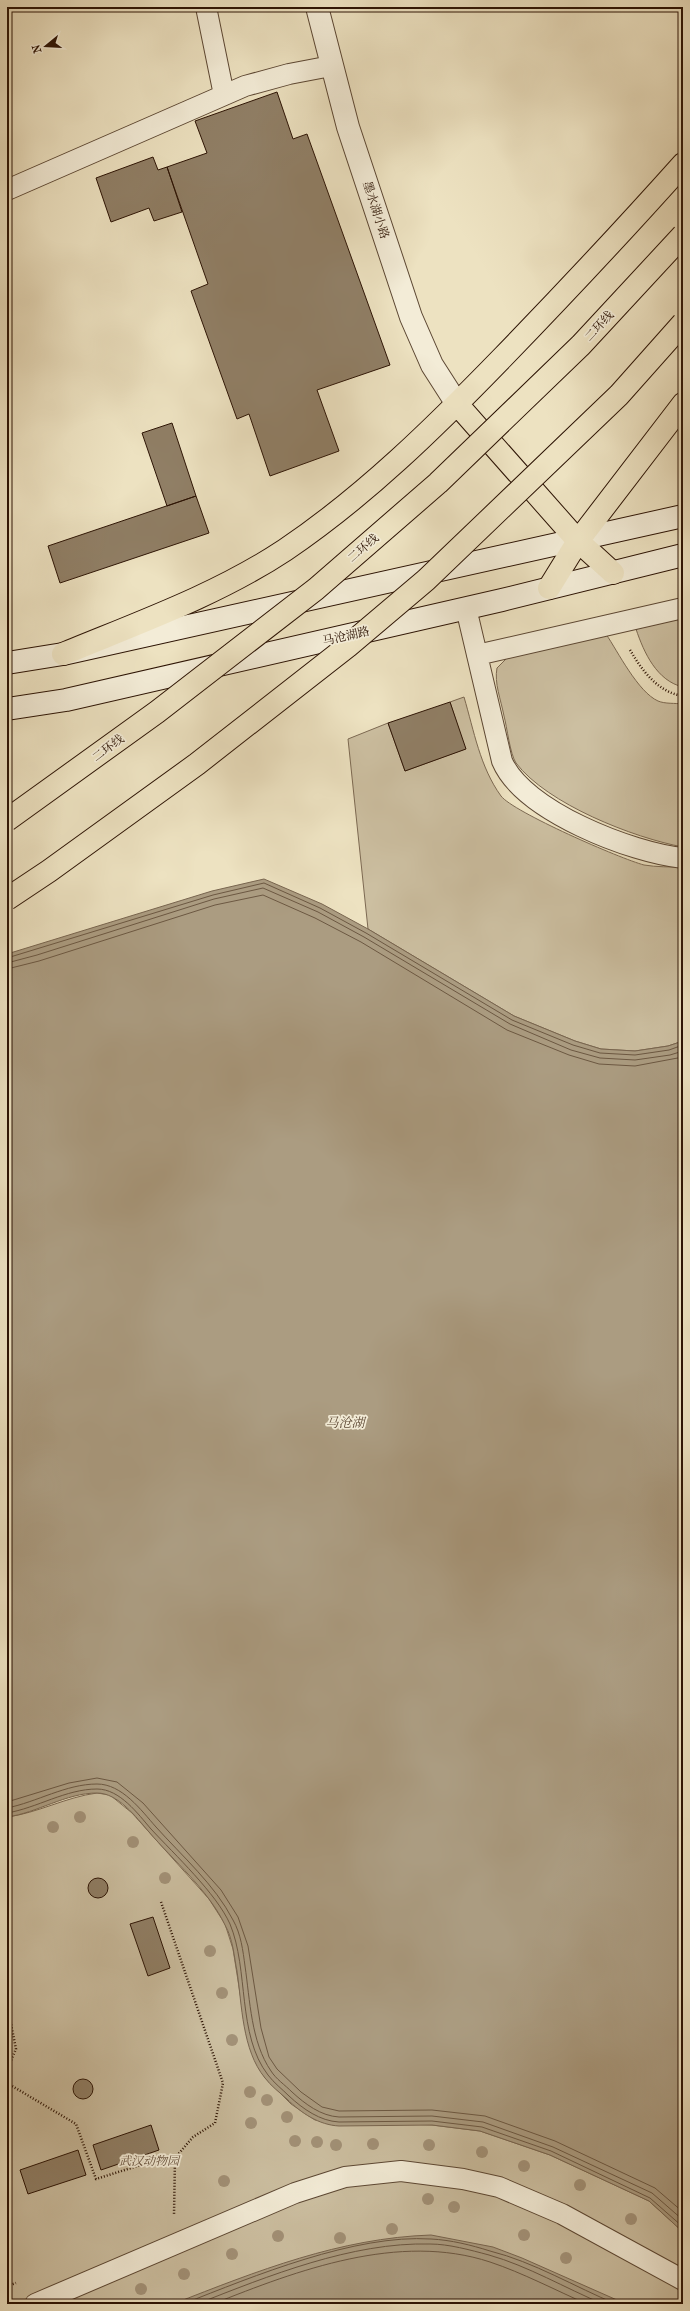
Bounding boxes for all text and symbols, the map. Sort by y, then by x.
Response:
north arrow [26,26,66,66]
text: N [29,42,44,55]
street label: 墨水湖小路 [360,179,392,241]
street label: 二环线 [582,308,616,344]
street label: 二环线 [345,531,381,565]
street label: 马沧湖路 [321,624,371,648]
street label: 二环线 [89,732,127,764]
water label: 马沧湖 [325,1415,366,1430]
park label: 武汉动物园 [119,2154,181,2168]

